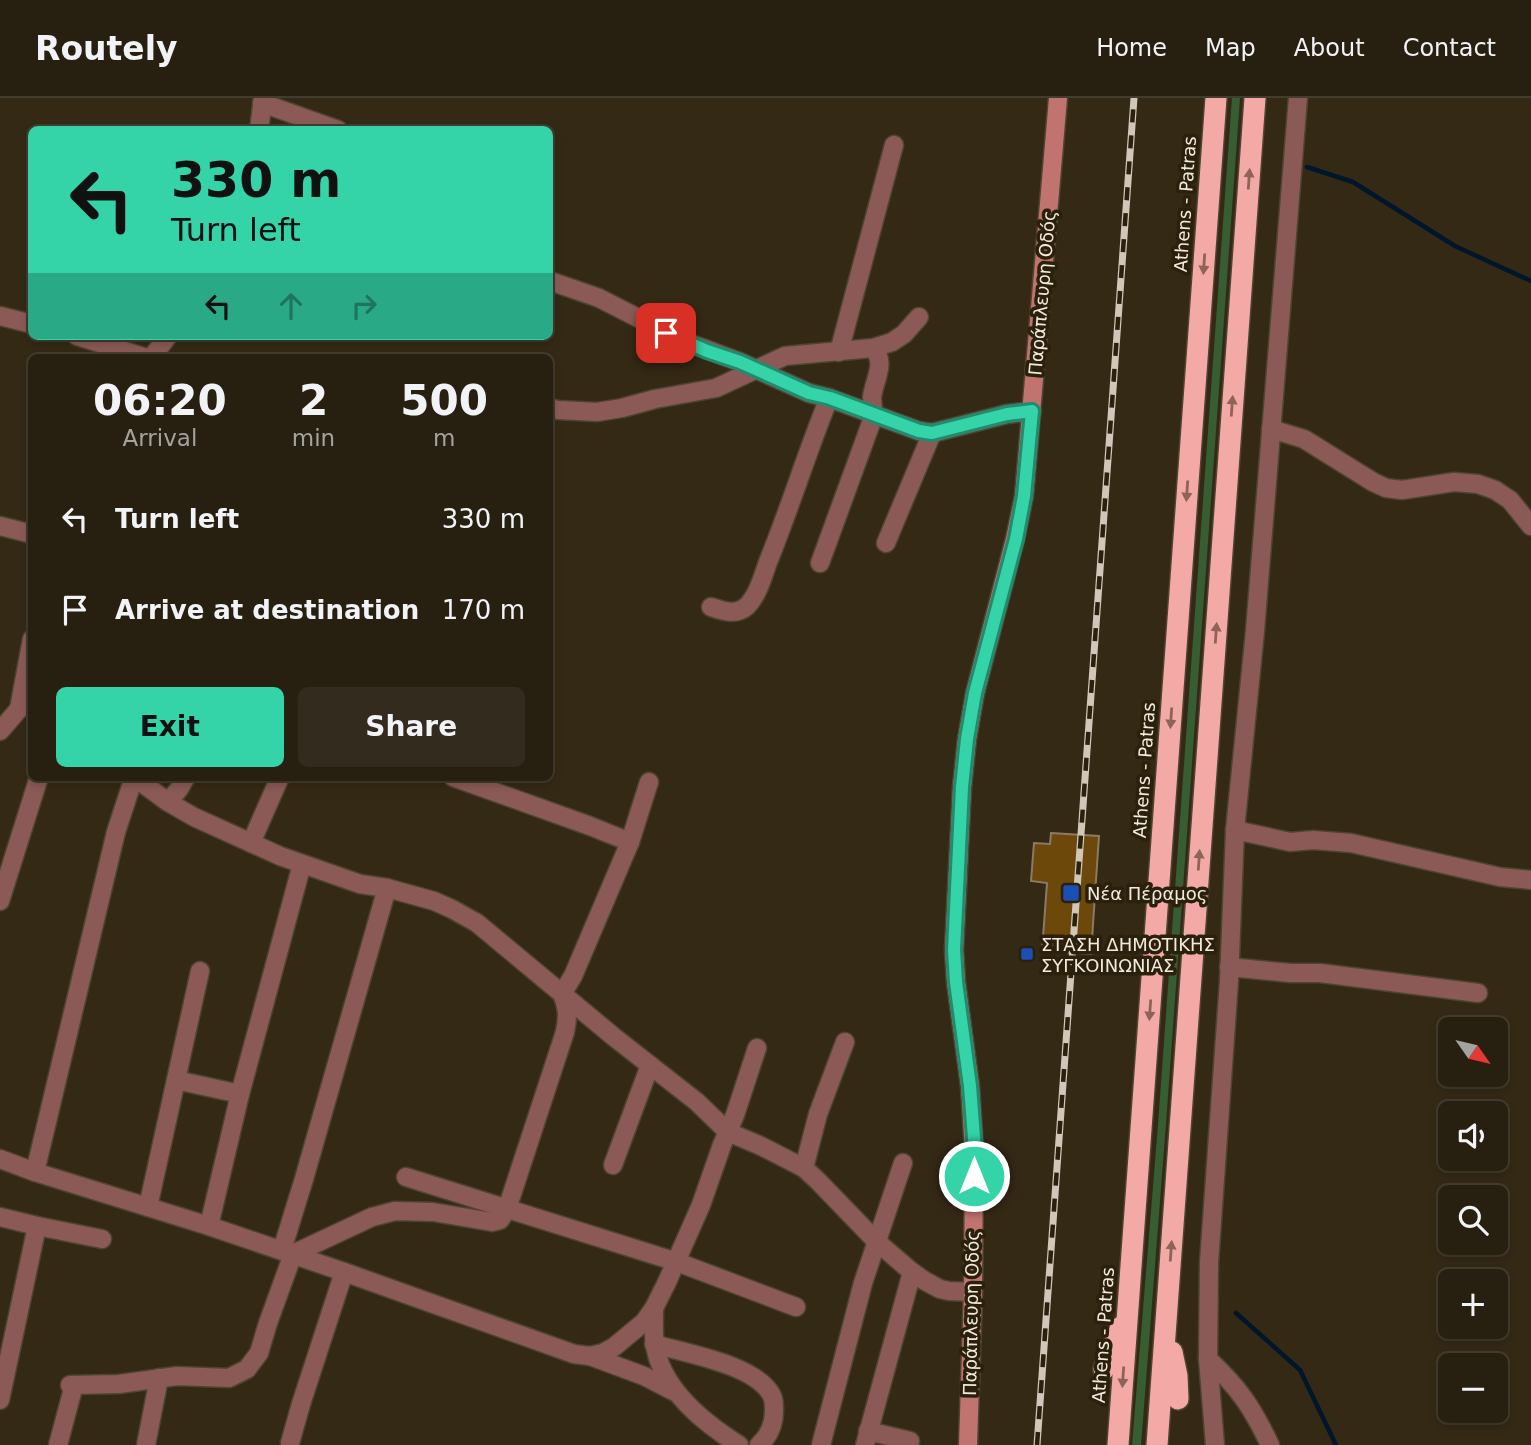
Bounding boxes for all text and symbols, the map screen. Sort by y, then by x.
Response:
text: Routely [35,29,178,68]
text: Home [1096,34,1167,62]
text: Map [1205,34,1256,62]
text: About [1294,34,1365,62]
text: Contact [1403,34,1496,62]
street label: Athens - Patras [1170,135,1200,273]
text: 330 m [171,152,341,209]
icon: left [56,154,147,245]
one-way arrow [1244,168,1255,190]
street label: Παράπλευρη Οδός [1024,210,1060,376]
text: Turn left [171,211,301,249]
one-way arrow [1198,253,1209,275]
icon: left [199,287,237,325]
icon: ahead [272,287,310,325]
icon: right [345,287,383,325]
pin [636,303,696,363]
icon: arrive [647,314,685,352]
text: 06:20 [93,376,227,425]
text: 2 [299,376,328,425]
text: 500 [400,376,488,425]
one-way arrow [1227,395,1238,417]
text: Arrival [123,425,197,451]
text: min [292,425,335,451]
text: m [433,425,455,451]
one-way arrow [1182,480,1193,502]
icon: left [56,500,94,538]
text: Turn left [115,504,239,534]
text: 330 m [442,504,525,534]
icon: arrive [56,591,94,629]
text: Arrive at destination [115,595,419,625]
text: 170 m [442,595,525,625]
one-way arrow [1211,622,1222,644]
button: Exit [56,687,284,767]
button: Share [298,687,525,767]
street label: Athens - Patras [1129,701,1159,839]
one-way arrow [1165,707,1176,729]
one-way arrow [1194,848,1205,870]
marker: Νέα Πέραμος [1061,883,1081,903]
place label: Νέα Πέραμος [1087,883,1207,904]
place label: ΣΤΑΣΗ ΔΗΜΟΤΙΚΗΣ ΣΥΓΚΟΙΝΩΝΙΑΣ [1041,934,1215,976]
marker: ΣΤΑΣΗ ΔΗΜΟΤΙΚΗΣ ΣΥΓΚΟΙΝΩΝΙΑΣ [1019,946,1035,962]
one-way arrow [1144,999,1155,1021]
north arrow [1438,1017,1508,1087]
map controls [1438,1017,1508,1423]
button: sound [1438,1101,1508,1171]
position arrow [937,1139,1011,1213]
button: search [1438,1185,1508,1255]
street label: Παράπλευρη Οδός [959,1230,983,1396]
one-way arrow [1166,1240,1177,1262]
street label: Athens - Patras [1088,1266,1118,1404]
button: + [1438,1269,1508,1339]
button: − [1438,1353,1508,1423]
one-way arrow [1117,1366,1128,1388]

